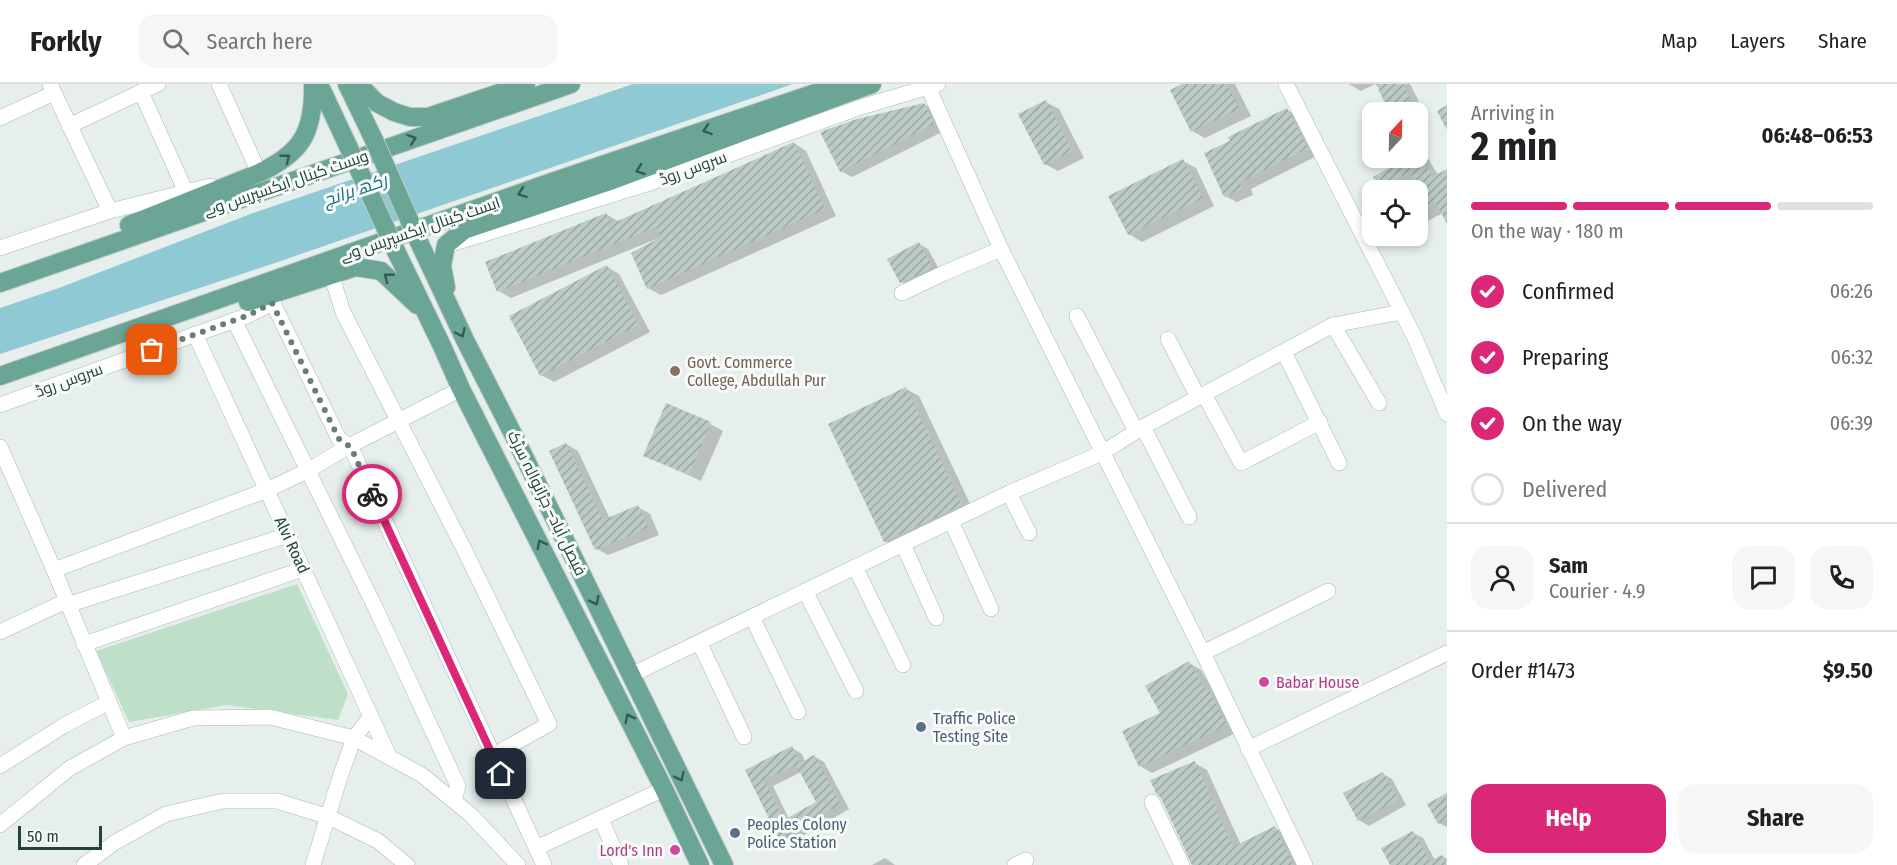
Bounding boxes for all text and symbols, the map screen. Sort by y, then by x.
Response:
search box [138,14,558,68]
text: Forkly [30,25,102,58]
icon: search [159,25,192,58]
text: Search here [207,28,313,55]
text: Map [1661,28,1697,54]
text: Layers [1730,28,1785,54]
text: Share [1818,28,1867,54]
text: Arriving in [1471,101,1555,125]
north arrow [1362,102,1428,168]
map controls [1362,102,1428,246]
one-way arrow [702,122,713,135]
text: 06:48–06:53 [1761,122,1873,149]
text: 2 min [1471,124,1557,170]
one-way arrow [406,134,417,146]
street label: ویسٹ کینال ایکسپریس وے [201,146,371,222]
street label: سروس روڈ [657,147,730,190]
one-way arrow [279,155,290,166]
one-way arrow [635,162,645,175]
water label: رکھ برانچ [319,168,391,212]
button: locate [1362,180,1428,246]
one-way arrow [517,185,528,198]
street label: ایسٹ کینال ایکسپریس وے [337,193,503,267]
text: On the way · 180 m [1471,219,1624,243]
one-way arrow [383,273,394,284]
icon: check [1471,275,1504,308]
text: Confirmed [1522,278,1615,305]
text: 06:26 [1830,279,1873,303]
pin [126,324,177,375]
one-way arrow [454,326,466,337]
icon: bag [135,333,168,366]
icon: check [1471,341,1504,374]
text: Preparing [1522,344,1608,371]
text: 06:32 [1831,345,1873,369]
place label: Govt. Commerce College, Abdullah Pur [687,353,826,390]
street label: سروس روڈ [33,359,106,402]
marker: Govt. Commerce College, Abdullah Pur [668,364,682,378]
icon: check [1471,407,1504,440]
text: On the way [1522,410,1622,437]
text: 06:39 [1830,411,1873,435]
street label: فیصل آباد– جڑانوالہ سڑک [503,427,590,579]
courier [342,464,402,524]
text: Delivered [1522,476,1607,503]
icon: bike [356,478,389,511]
street label: Alvi Road [271,514,313,576]
one-way arrow [537,539,549,550]
button: person [1471,546,1534,609]
button: chat [1732,546,1795,609]
button: phone [1810,546,1873,609]
text: Sam [1549,552,1588,579]
text: Courier · 4.9 [1549,579,1645,603]
one-way arrow [587,595,599,606]
text: Order #1473 [1471,657,1575,684]
text: $9.50 [1823,657,1873,684]
place label: Babar House [1276,673,1359,692]
marker: Babar House [1257,675,1271,689]
place label: Traffic Police Testing Site [933,709,1016,746]
one-way arrow [624,713,636,724]
marker: Traffic Police Testing Site [914,720,928,734]
pin [475,748,526,799]
icon: home [484,757,517,790]
one-way arrow [673,770,685,781]
button: Help [1471,784,1666,853]
button: Share [1678,784,1873,853]
place label: Peoples Colony Police Station [747,815,847,852]
scale bar [18,823,102,850]
marker: Peoples Colony Police Station [728,826,742,840]
text: 50 m [27,827,59,846]
place label: Lord's Inn [599,841,663,860]
marker: Lord's Inn [668,843,682,857]

